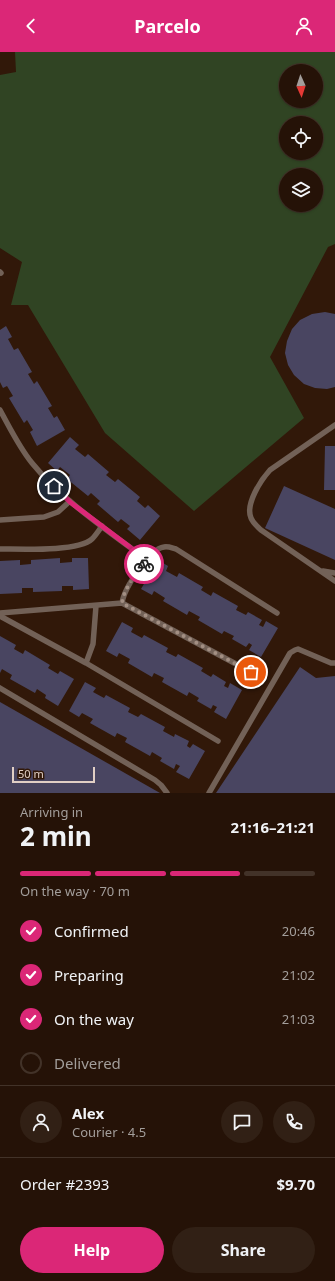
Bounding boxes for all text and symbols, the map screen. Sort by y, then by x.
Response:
text: Parcelo [134,14,201,38]
icon: back [20,15,42,37]
icon: person [293,15,315,37]
north arrow [279,64,323,108]
map controls [279,64,323,212]
button: locate [279,116,323,160]
button: layers [279,168,323,212]
pin [37,469,71,503]
icon: home [43,475,65,497]
courier [124,544,164,584]
icon: bike [133,553,155,575]
pin [234,655,268,689]
icon: bag [240,661,262,683]
scale bar [12,765,95,784]
text: 50 m [18,766,44,781]
text: Arriving in [20,803,83,821]
text: 21:16–21:21 [230,817,315,837]
text: 2 min [20,818,92,854]
text: On the way · 70 m [20,882,130,900]
icon: check [20,920,42,942]
text: Confirmed [54,921,129,941]
text: 20:46 [282,922,315,940]
icon: check [20,964,42,986]
text: Preparing [54,965,124,985]
text: 21:02 [282,966,315,984]
icon: check [20,1008,42,1030]
text: On the way [54,1009,134,1029]
text: 21:03 [282,1010,315,1028]
text: Delivered [54,1053,121,1073]
button: person [20,1101,62,1143]
button: chat [221,1101,263,1143]
button: phone [273,1101,315,1143]
text: Alex [72,1103,104,1123]
text: Courier · 4.5 [72,1123,146,1141]
text: Order #2393 [20,1174,109,1194]
text: $9.70 [276,1174,315,1194]
button: Help [20,1227,164,1273]
button: Share [172,1227,315,1273]

